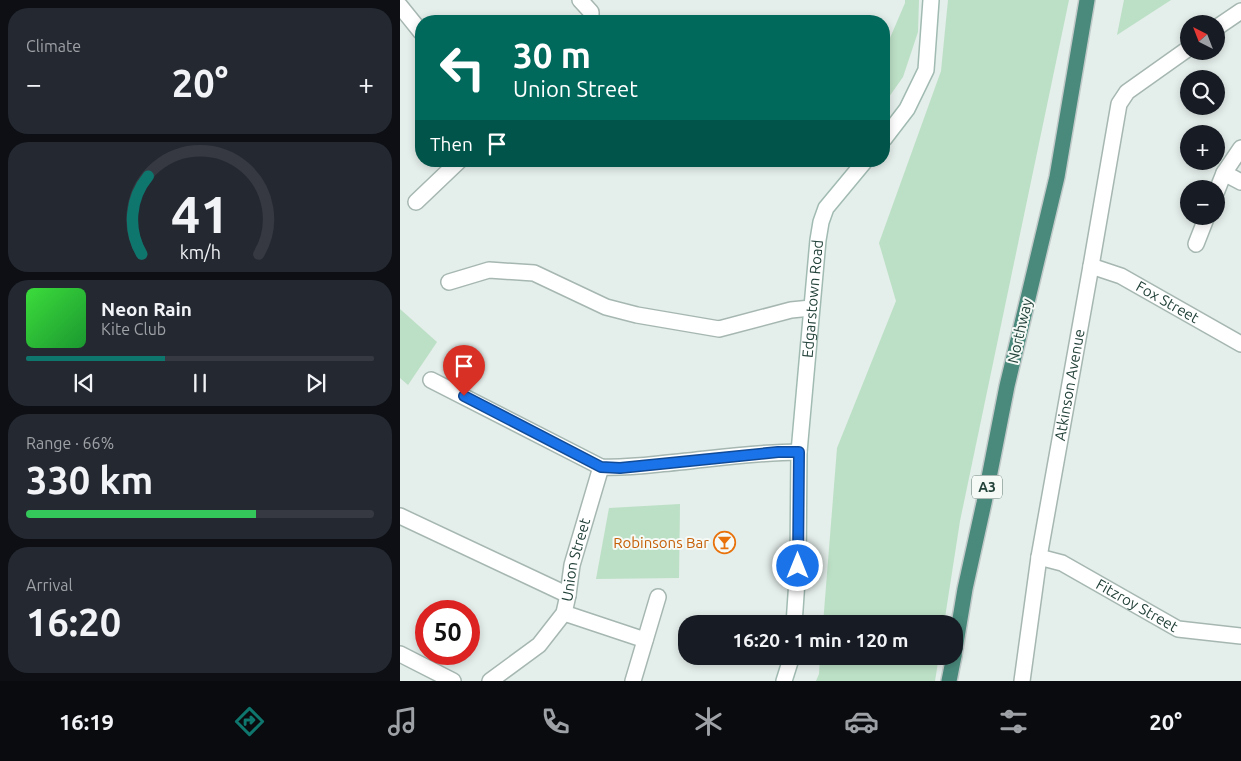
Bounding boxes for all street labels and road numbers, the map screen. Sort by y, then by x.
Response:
street label: Edgarstown Road [798,239,826,358]
street label: Fox Street [1133,277,1202,326]
street label: Northway [1004,297,1035,365]
street label: Atkinson Avenue [1051,327,1088,442]
road number: A3 [972,476,1002,498]
street label: Union Street [558,516,593,603]
street label: Fitzroy Street [1093,575,1181,635]

